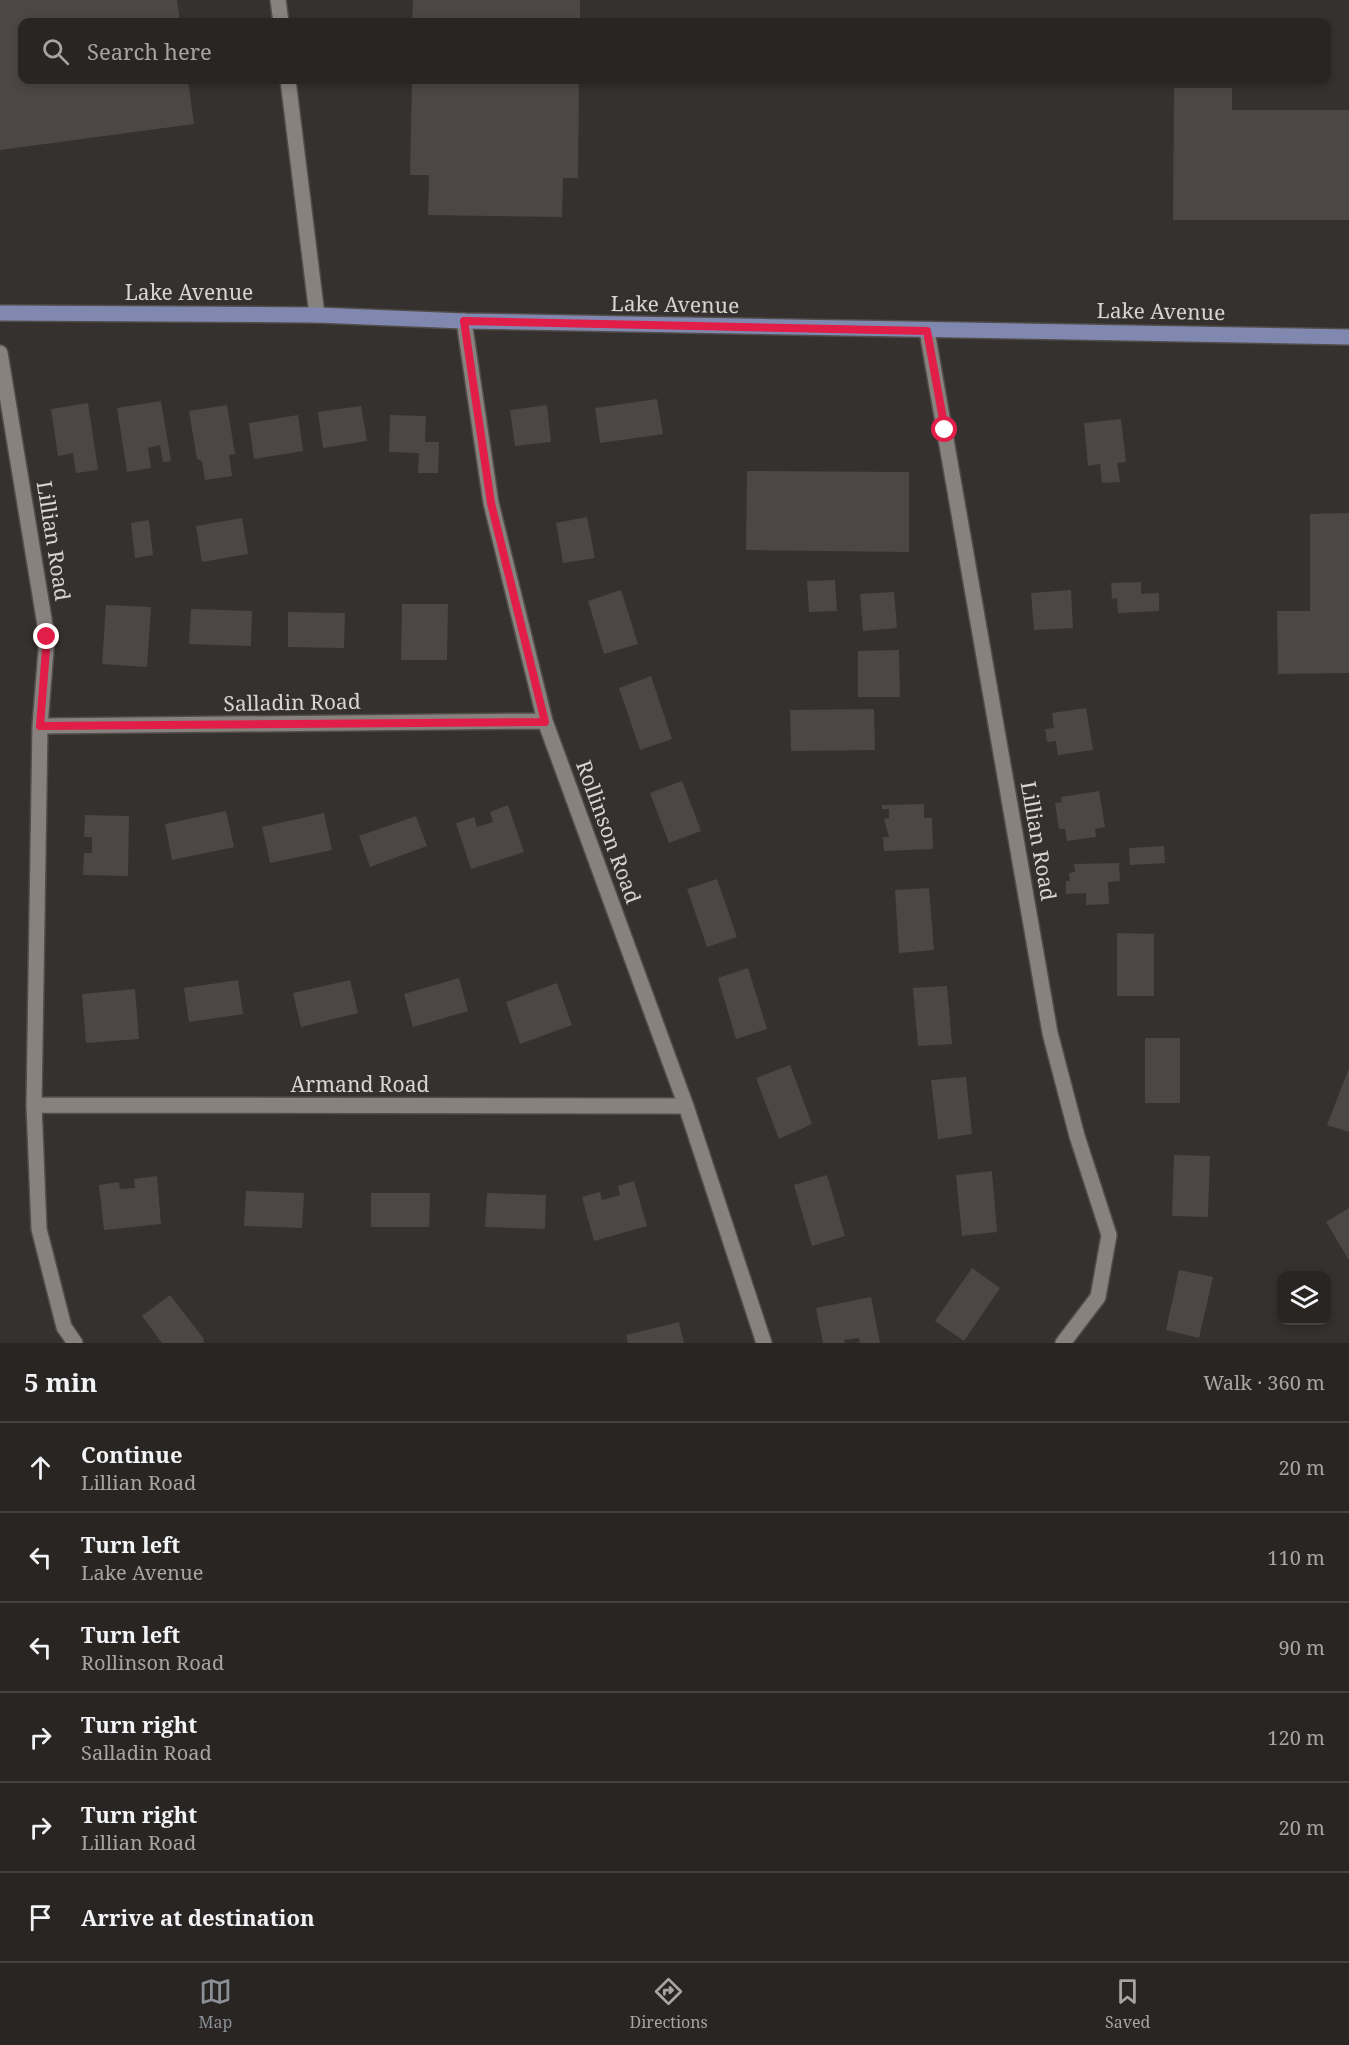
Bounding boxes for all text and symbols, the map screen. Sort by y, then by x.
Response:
search box [18,18,1331,84]
icon: search [39,35,72,68]
text: Search here [87,36,212,66]
street label: Lake Avenue [125,278,253,306]
street label: Lake Avenue [611,289,740,319]
street label: Lake Avenue [1097,296,1226,326]
route start [931,416,957,442]
street label: Lillian Road [31,479,77,603]
route end [33,623,59,649]
street label: Salladin Road [223,687,361,717]
street label: Rollinson Road [570,756,648,907]
street label: Lillian Road [1015,779,1063,903]
street label: Armand Road [291,1070,430,1098]
map controls [1277,1271,1331,1325]
button: layers [1277,1271,1331,1325]
text: 5 min [24,1364,98,1400]
text: Walk · 360 m [1203,1369,1325,1396]
text: Continue [81,1439,183,1469]
icon: ahead [24,1451,57,1484]
text: 20 m [1279,1454,1325,1481]
text: Lillian Road [81,1469,196,1496]
text: Turn left [81,1529,180,1559]
icon: left [24,1541,57,1574]
text: 110 m [1267,1544,1325,1571]
text: Lake Avenue [81,1559,203,1586]
text: Turn left [81,1619,180,1649]
icon: left [24,1631,57,1664]
text: 90 m [1279,1634,1325,1661]
text: Rollinson Road [81,1649,224,1676]
text: Turn right [81,1709,197,1739]
icon: right [24,1721,57,1754]
text: 120 m [1267,1724,1325,1751]
text: Salladin Road [81,1739,212,1766]
text: Turn right [81,1799,197,1829]
icon: right [24,1811,57,1844]
text: 20 m [1279,1814,1325,1841]
text: Lillian Road [81,1829,196,1856]
icon: arrive [24,1901,57,1934]
text: Arrive at destination [81,1902,315,1932]
tab: Map [199,1975,232,2033]
tab: Directions [630,1975,708,2033]
tab: Saved [1105,1975,1150,2033]

